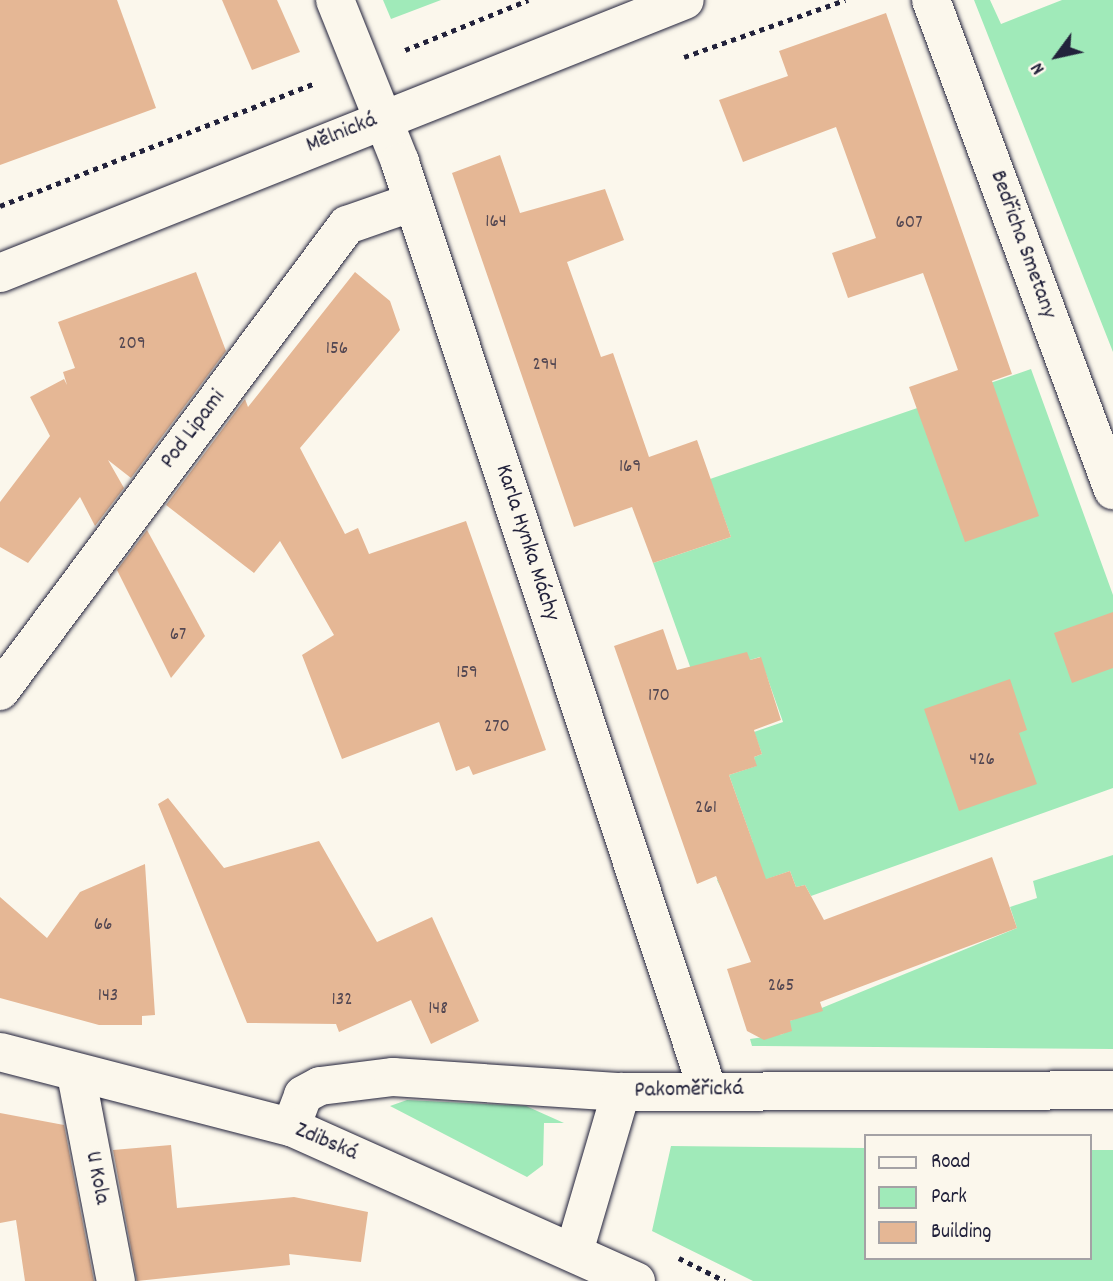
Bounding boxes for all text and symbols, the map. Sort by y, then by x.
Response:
north arrow [1022,21,1092,91]
text: N [1025,56,1053,79]
street label: Mělnická [303,107,381,161]
street label: Bedřicha Smetany [982,167,1062,323]
house number: 164 [485,212,507,234]
house number: 607 [896,213,922,235]
house number: 209 [118,334,146,356]
house number: 156 [326,339,348,361]
house number: 294 [533,355,557,377]
street label: Pod Lipami [155,385,233,475]
house number: 169 [619,457,641,479]
street label: Karla Hynka Máchy [488,461,564,625]
house number: 67 [170,625,186,647]
house number: 159 [456,663,478,685]
house number: 170 [648,686,670,708]
house number: 270 [484,717,510,739]
house number: 426 [969,750,995,772]
house number: 261 [695,798,717,820]
house number: 66 [94,915,112,937]
house number: 265 [768,976,794,998]
house number: 143 [98,986,118,1008]
house number: 132 [332,990,352,1012]
house number: 148 [428,999,448,1021]
street label: Pakoměřická [634,1076,744,1106]
street label: Zdibská [290,1117,362,1169]
legend [864,1134,1092,1260]
text: Road [931,1148,970,1178]
street label: U Kola [77,1149,115,1207]
text: Park [931,1183,967,1213]
text: Building [931,1218,991,1248]

